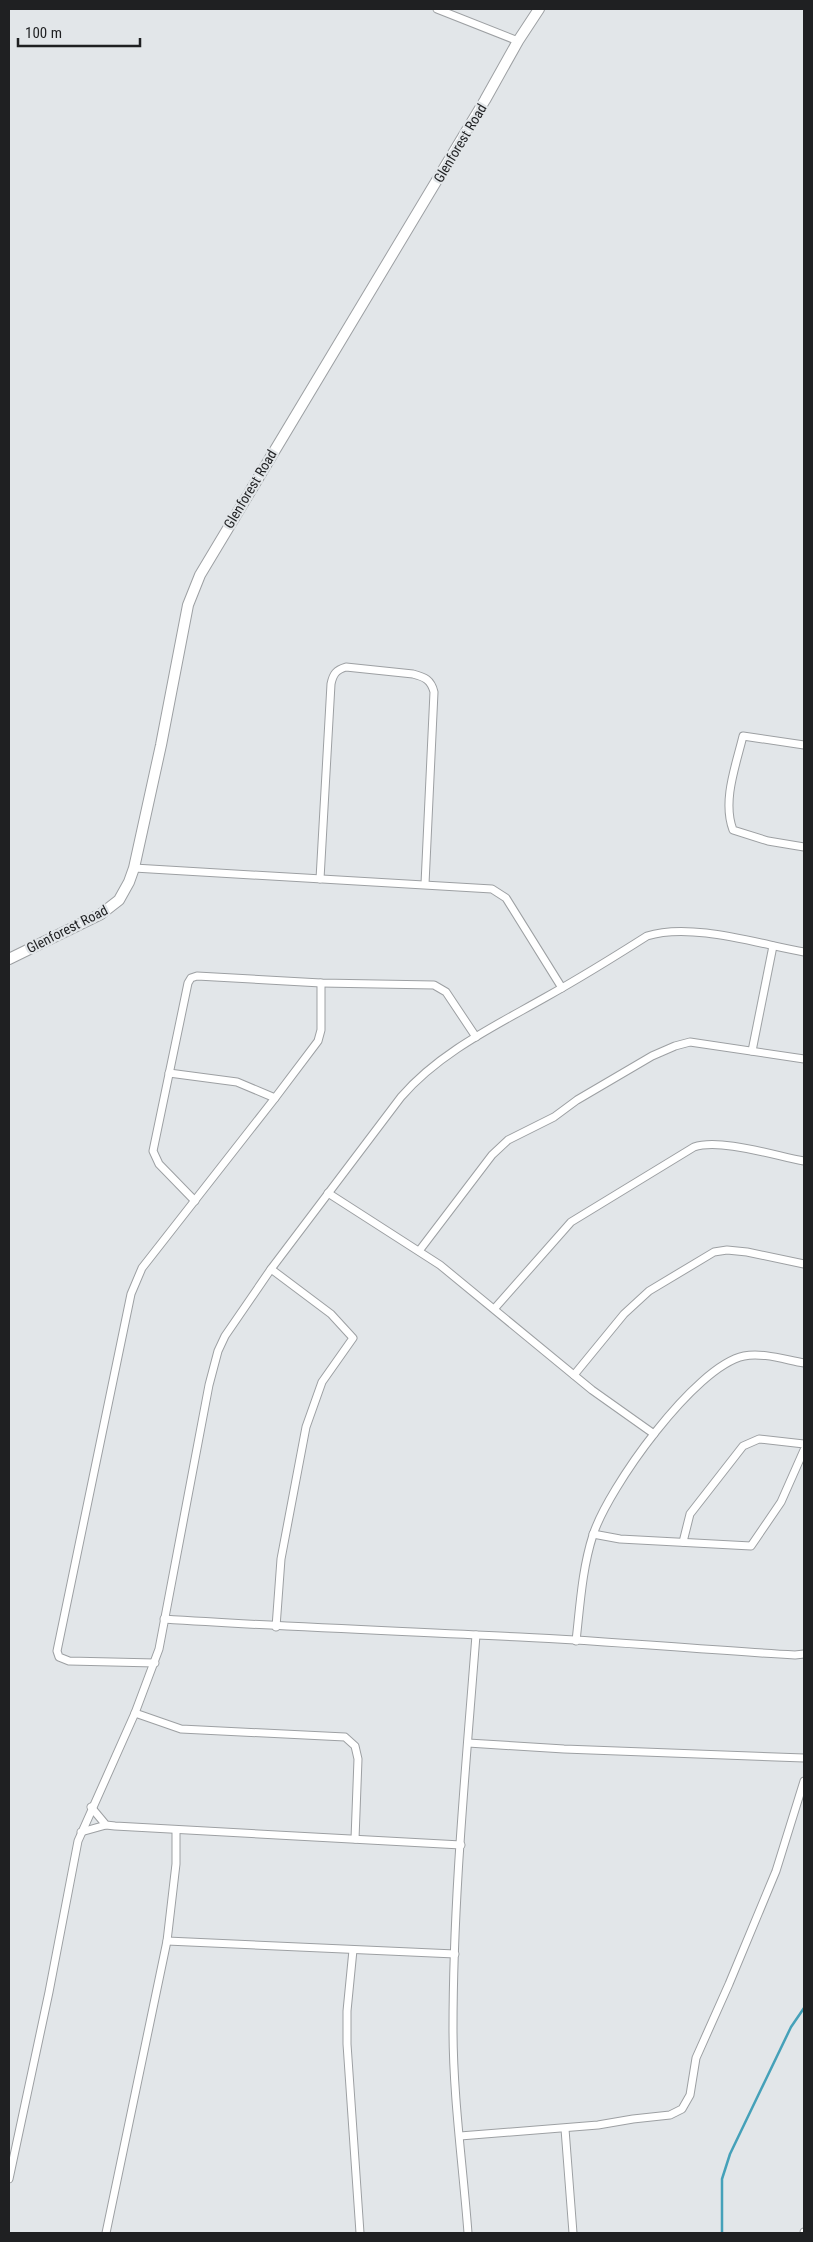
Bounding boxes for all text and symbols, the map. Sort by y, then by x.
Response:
scale bar [18,15,140,47]
text: 100 m [25,24,62,42]
street label: Glenforest Road [430,101,490,185]
street label: Glenforest Road [220,447,280,531]
street label: Glenforest Road [24,902,110,956]

